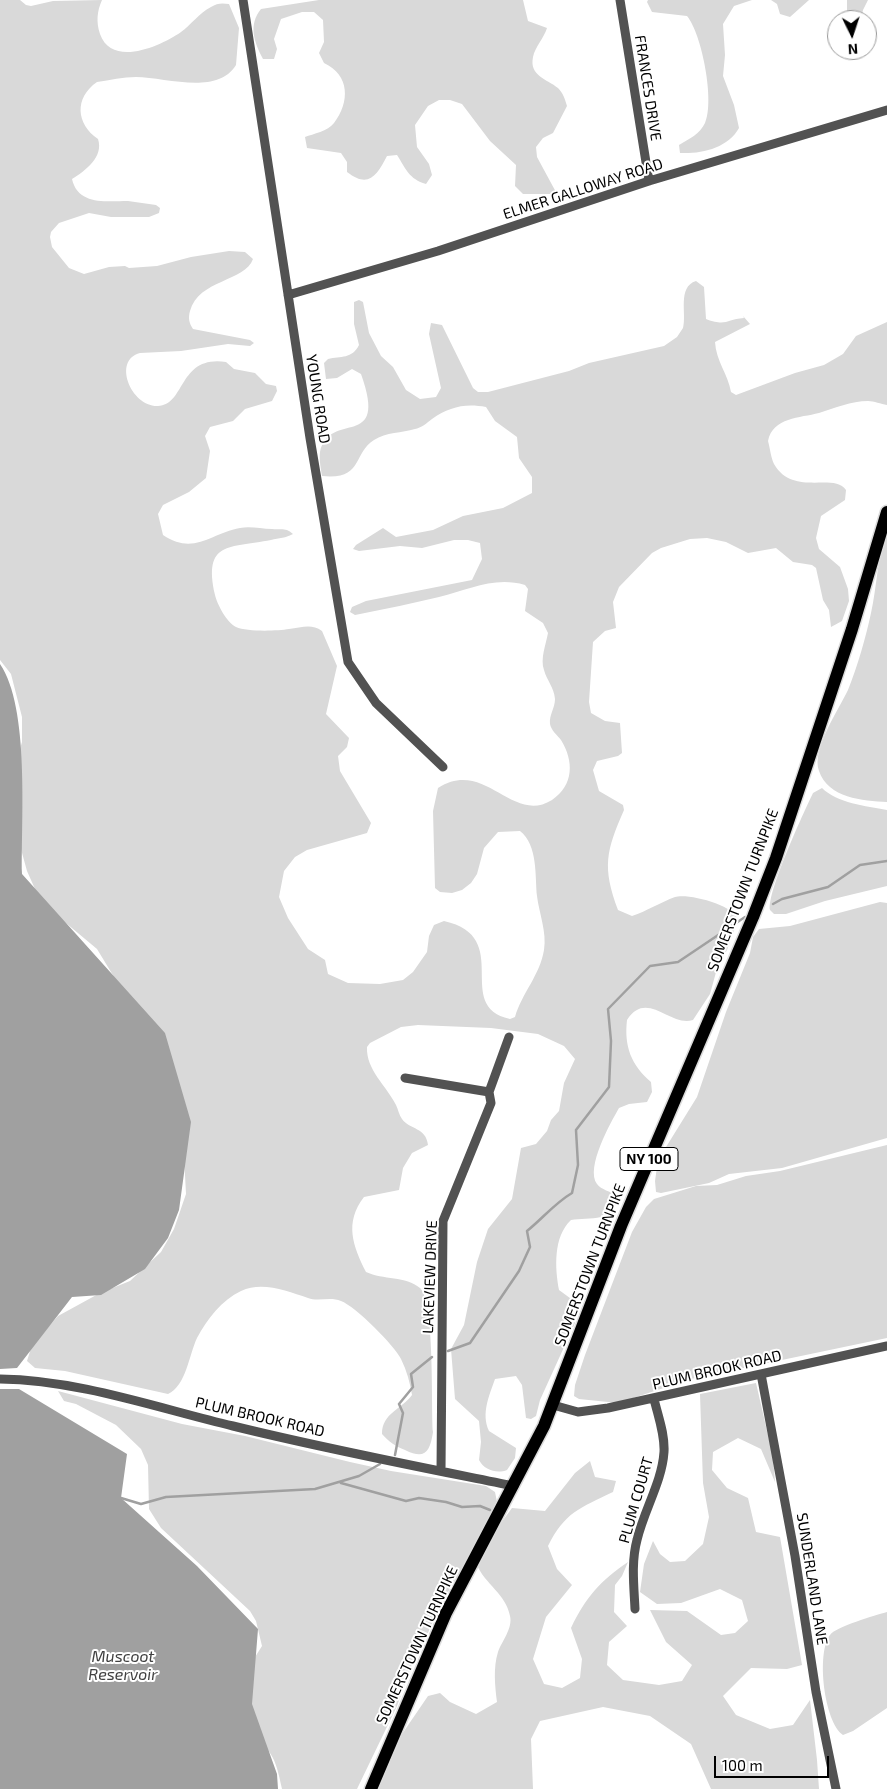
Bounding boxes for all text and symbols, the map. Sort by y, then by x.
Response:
north arrow [827,10,877,60]
street label: FRANCES DRIVE [631,34,665,142]
text: N [847,41,859,58]
street label: ELMER GALLOWAY ROAD [501,155,665,223]
street label: YOUNG ROAD [302,353,334,445]
street label: SOMERSTOWN TURNPIKE [704,806,782,974]
road number: NY 100 [620,1148,678,1170]
street label: SOMERSTOWN TURNPIKE [551,1181,629,1349]
street label: LAKEVIEW DRIVE [419,1220,441,1334]
street label: PLUM BROOK ROAD [651,1346,783,1394]
street label: PLUM BROOK ROAD [194,1393,326,1441]
street label: PLUM COURT [615,1455,657,1545]
street label: SUNDERLAND LANE [793,1512,831,1646]
street label: SOMERSTOWN TURNPIKE [372,1563,462,1727]
water label: Muscoot Reservoir [88,1647,158,1685]
scale bar [717,1746,832,1778]
text: 100 m [722,1756,763,1774]

